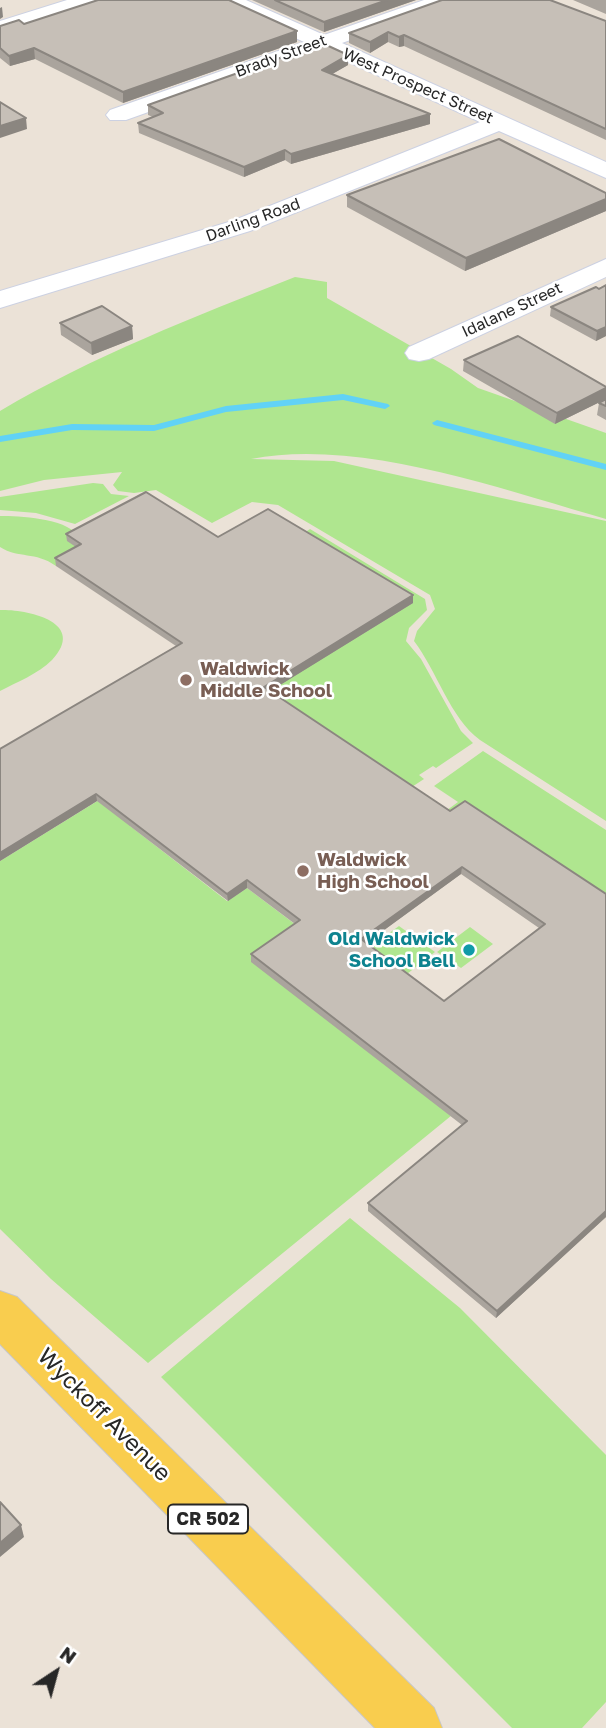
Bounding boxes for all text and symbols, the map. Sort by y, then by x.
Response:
street label: Brady Street [233,31,329,81]
street label: West Prospect Street [340,44,496,128]
street label: Darling Road [203,194,303,246]
street label: Idalane Street [459,278,565,342]
place label: Waldwick Middle School [200,658,332,702]
marker: Waldwick Middle School [178,672,194,688]
place label: Waldwick High School [317,849,429,893]
marker: Waldwick High School [295,863,311,879]
place label: Old Waldwick School Bell [328,928,455,972]
marker: Old Waldwick School Bell [461,942,477,958]
street label: Wyckoff Avenue [32,1343,176,1487]
road number: CR 502 [168,1504,248,1534]
north arrow [21,1637,91,1707]
text: N [56,1641,81,1668]

